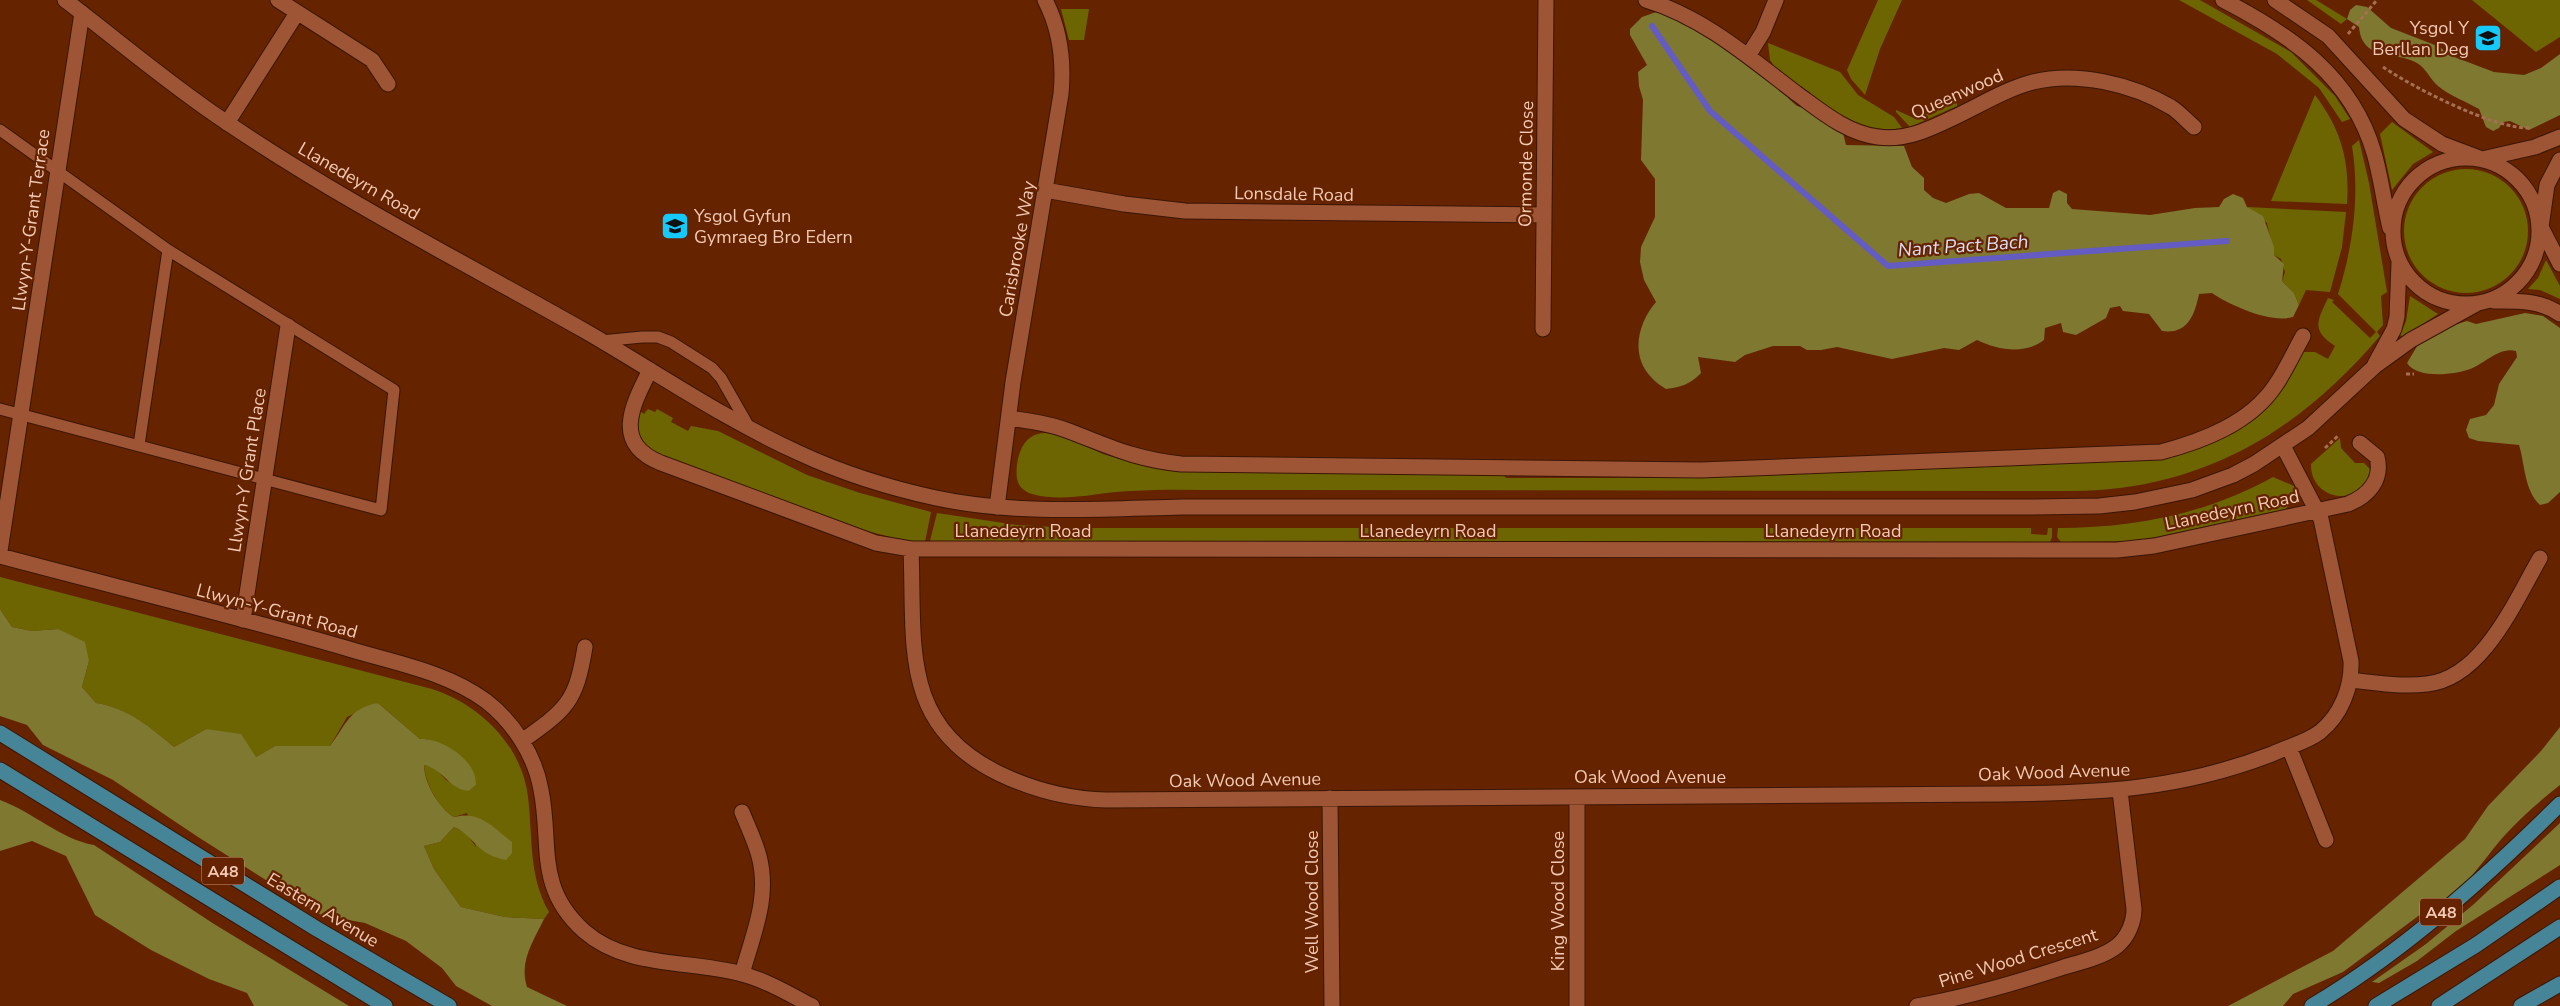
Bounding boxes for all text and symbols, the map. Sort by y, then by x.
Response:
place label: Ysgol Y Berllan Deg [2372,16,2469,61]
school or university icon: Ysgol Y Berllan Deg [2473,23,2503,53]
street label: Queenwood [1907,63,2007,125]
street label: Ormonde Close [1513,101,1539,227]
street label: Llwyn-Y-Grant Terrace [6,128,56,312]
street label: Llanedeyrn Road [294,136,424,226]
street label: Carisbrooke Way [993,178,1041,319]
street label: Lonsdale Road [1234,181,1354,207]
place label: Ysgol Gyfun Gymraeg Bro Edern [693,204,853,249]
school or university icon: Ysgol Gyfun Gymraeg Bro Edern [660,211,690,241]
water label: Nant Pact Bach [1897,228,2029,264]
street label: Llwyn-Y Grant Place [222,386,272,554]
street label: Llanedeyrn Road [2163,484,2301,536]
street label: Llanedeyrn Road [955,519,1091,543]
street label: Llanedeyrn Road [1360,519,1496,543]
street label: Llanedeyrn Road [1765,519,1901,543]
street label: Llwyn-Y-Grant Road [194,578,360,644]
street label: Oak Wood Avenue [1978,757,2130,787]
street label: Oak Wood Avenue [1574,765,1726,789]
street label: Oak Wood Avenue [1169,767,1321,793]
street label: Well Wood Close [1300,830,1324,974]
street label: King Wood Close [1546,831,1570,971]
road number: A48 [202,858,244,884]
street label: Eastern Avenue [262,867,384,953]
road number: A48 [2420,899,2462,926]
street label: Pine Wood Crescent [1936,922,2101,994]

